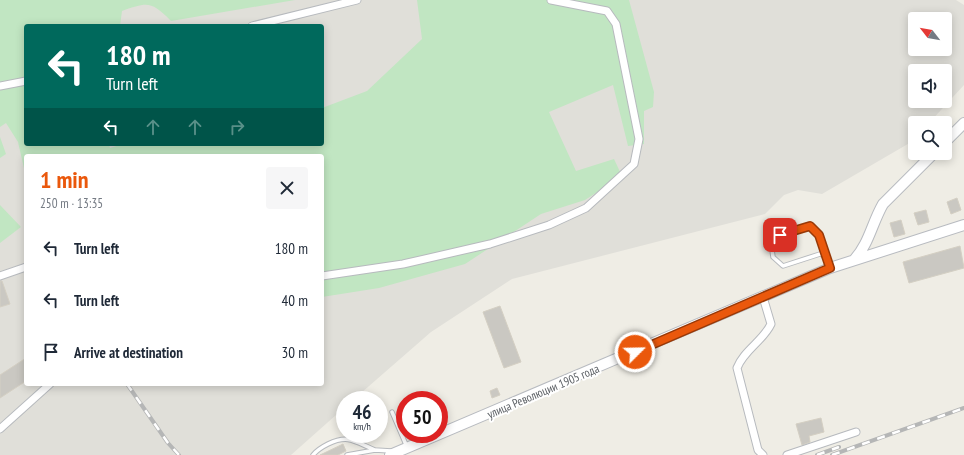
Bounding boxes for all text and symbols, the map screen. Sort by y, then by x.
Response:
north arrow [908,12,952,56]
map controls [908,12,952,160]
text: 180 m [106,36,170,73]
icon: left [40,40,92,92]
button: sound [908,64,952,108]
text: Turn left [106,72,158,95]
icon: left [100,116,122,138]
icon: ahead [142,116,164,138]
icon: ahead [184,116,206,138]
icon: right [226,116,248,138]
button: search [908,116,952,160]
text: 1 min [40,164,88,195]
button: close [266,167,308,209]
text: 250 m · 13:35 [40,195,103,212]
pin [763,218,797,252]
icon: arrive [769,224,791,246]
icon: left [40,237,62,259]
text: Turn left [74,239,119,258]
text: 180 m [275,239,308,258]
icon: left [40,289,62,311]
text: Turn left [74,291,119,310]
text: 40 m [282,291,308,310]
position arrow [614,331,656,373]
icon: arrive [40,341,62,363]
text: Arrive at destination [74,343,183,362]
text: 30 m [282,343,308,362]
street label: улица Революции 1905 года [485,361,601,421]
speed limit sign: 50 [396,391,448,443]
text: 46 [352,399,372,425]
text: km/h [353,420,371,433]

